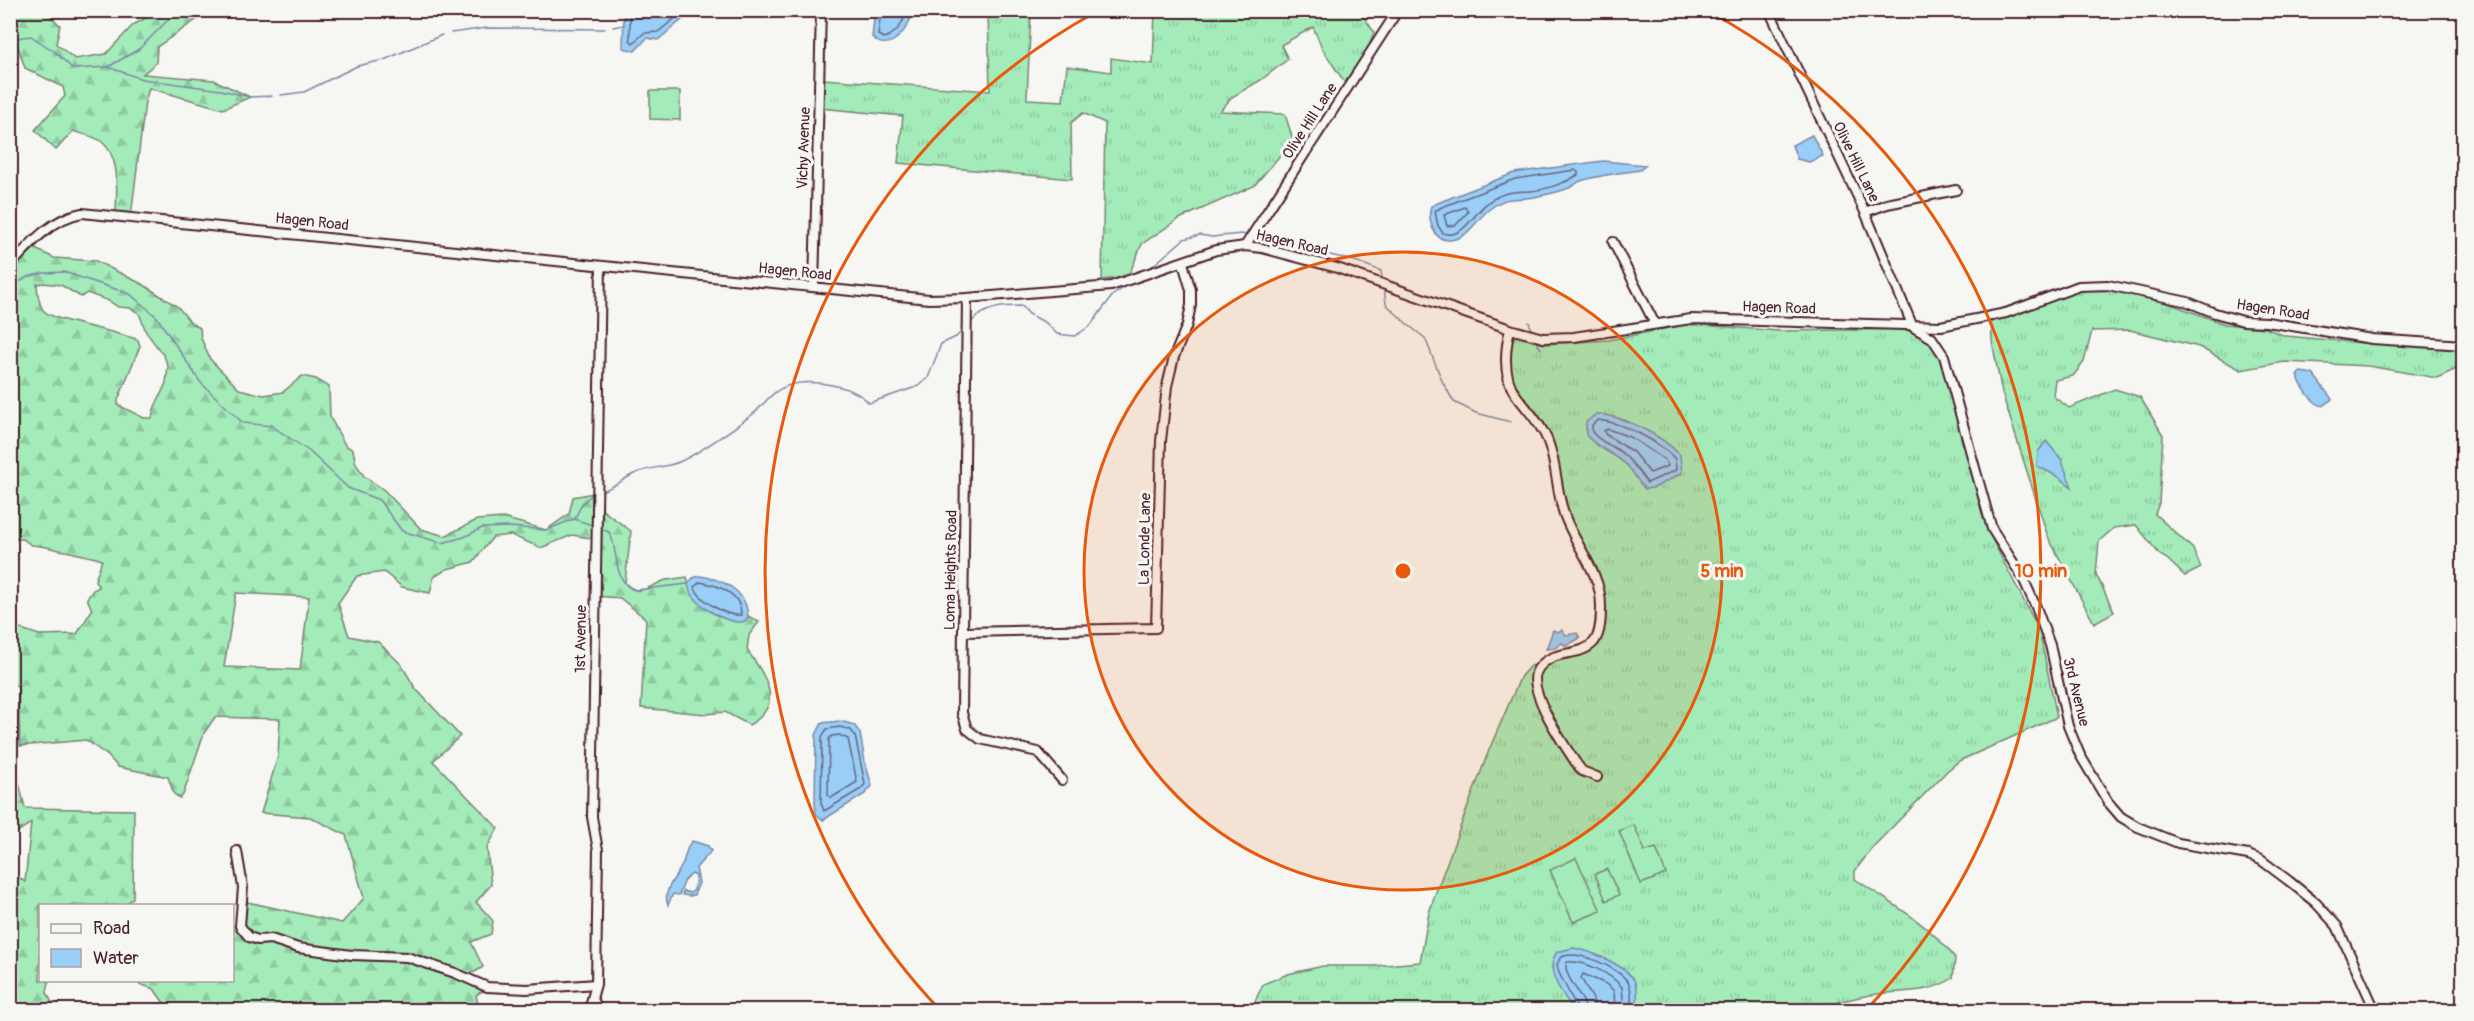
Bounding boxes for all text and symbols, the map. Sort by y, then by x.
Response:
street label: Olive Hill Lane [1278,79,1342,163]
street label: Vichy Avenue [793,106,815,189]
street label: Olive Hill Lane [1828,119,1884,206]
street label: Hagen Road [274,209,350,235]
street label: Hagen Road [1254,225,1330,261]
street label: Hagen Road [757,259,833,285]
street label: Hagen Road [2235,295,2311,325]
street label: Hagen Road [1742,297,1816,319]
street label: La Londe Lane [1135,492,1155,585]
street label: Loma Heights Road [940,510,962,630]
text: 5 min [1701,560,1743,583]
text: 10 min [2015,560,2067,583]
centre of rings [1393,561,1413,581]
street label: 1st Avenue [571,604,591,673]
street label: 3rd Avenue [2058,656,2094,729]
legend [39,904,234,982]
text: Road [93,917,130,940]
text: Water [93,947,139,970]

